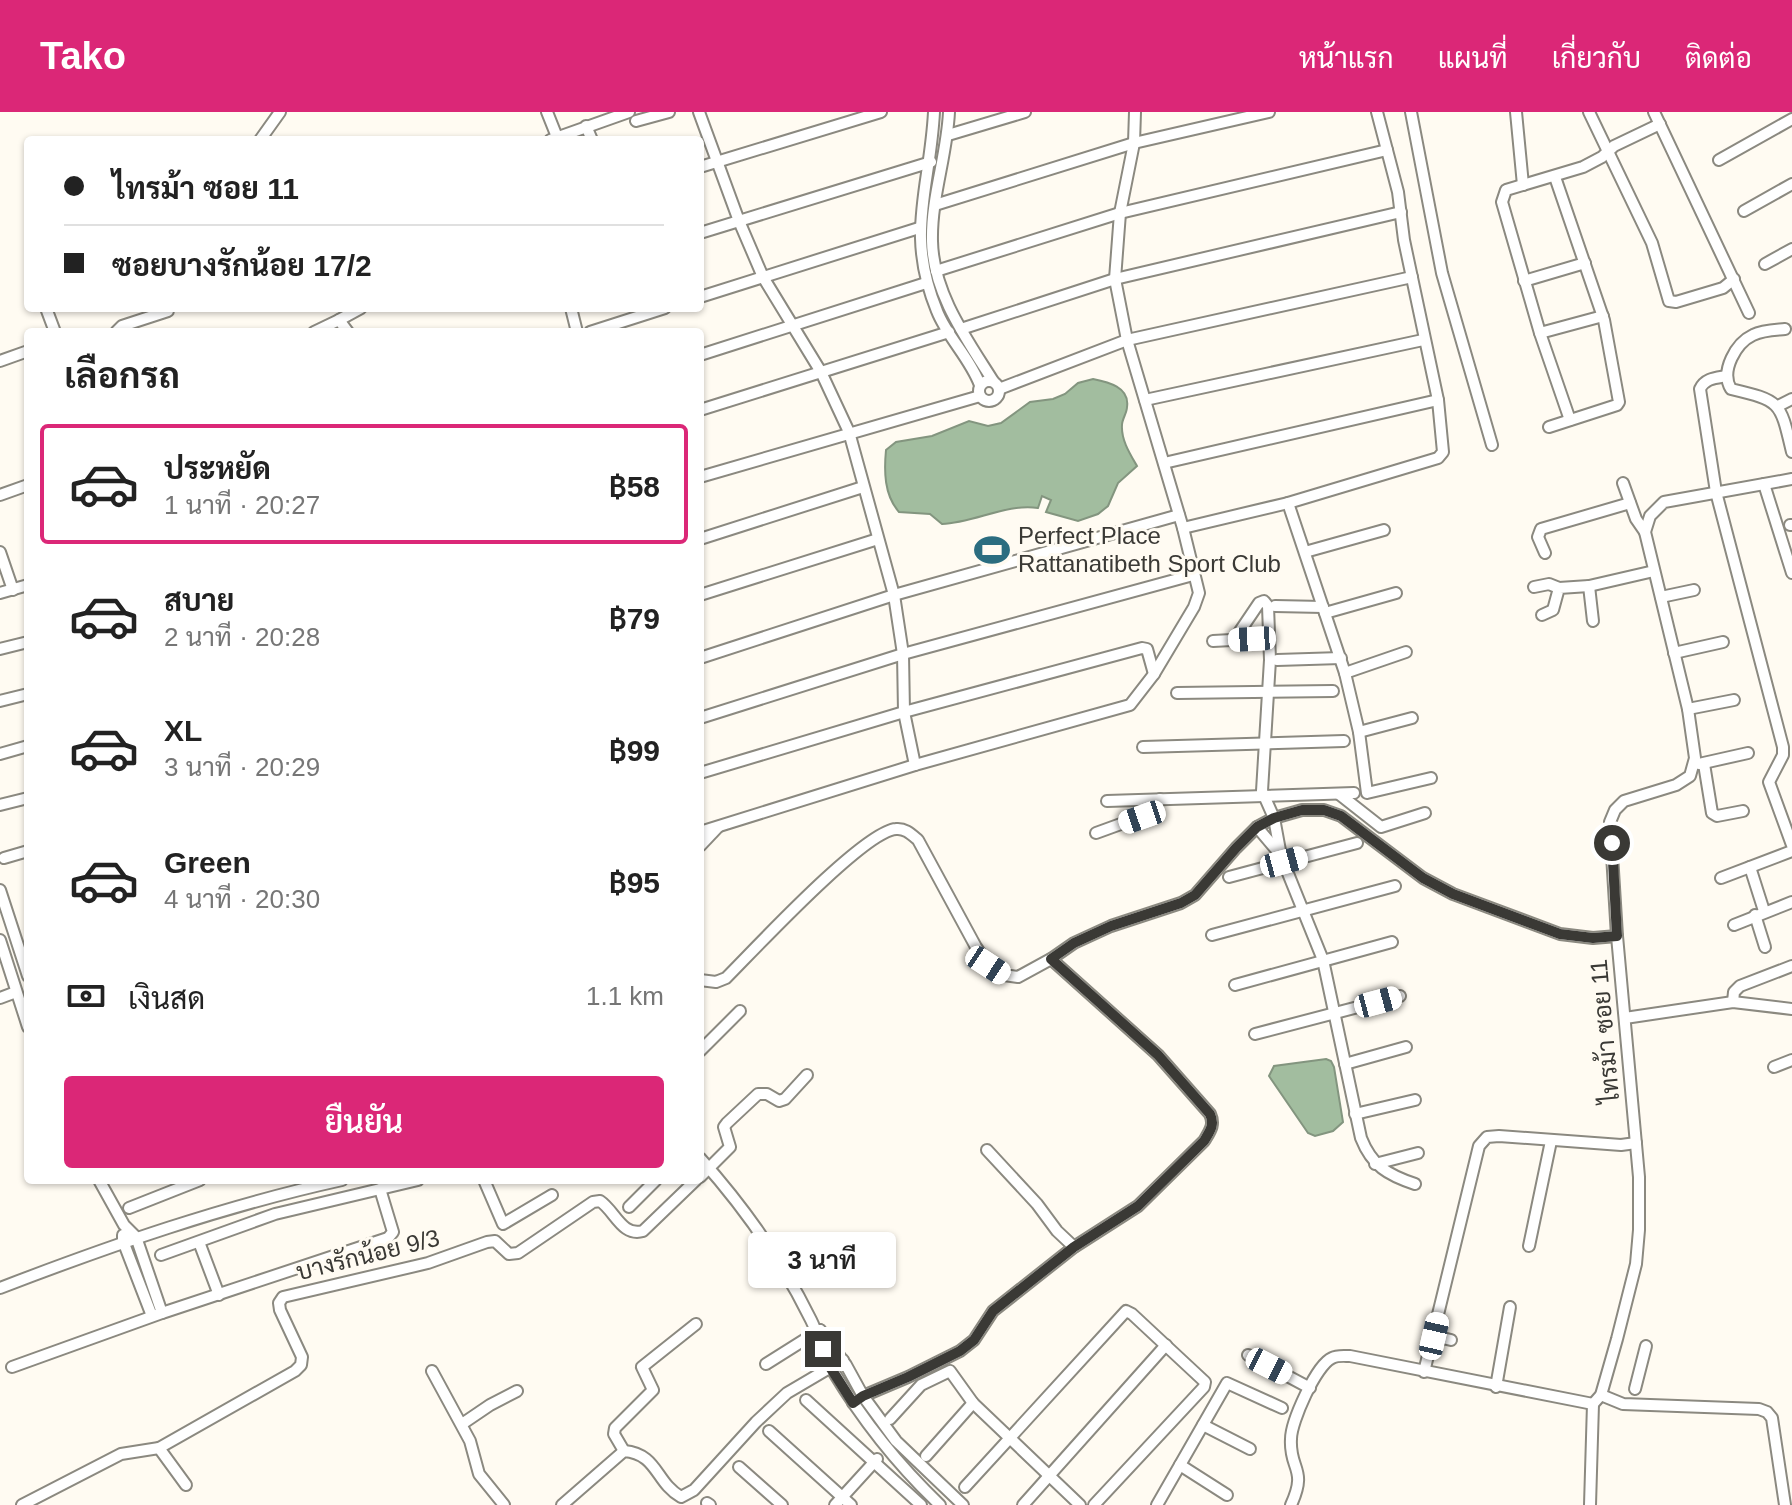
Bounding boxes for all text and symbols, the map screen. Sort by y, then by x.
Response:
text: Tako [40,35,126,77]
text: หน้าแรก [1299,43,1394,74]
text: แผนที่ [1438,43,1508,74]
text: เกี่ยวกับ [1552,43,1641,74]
text: ติดต่อ [1685,43,1752,74]
text: ไทรม้า ซอย 11 [112,172,299,205]
text: ซอยบางรักน้อย 17/2 [112,249,372,282]
text: เลือกรถ [64,355,180,396]
icon: car [68,448,140,520]
text: ประหยัด [164,452,271,485]
text: ฿58 [609,470,660,503]
text: 1 นาที · 20:27 [164,490,320,520]
place label: Perfect Place Rattanatibeth Sport Club [1018,522,1281,577]
sports icon: Perfect Place Rattanatibeth Sport Club [973,531,1011,569]
icon: car [68,580,140,652]
text: สบาย [164,584,234,617]
text: ฿79 [609,602,660,635]
text: 2 นาที · 20:28 [164,622,320,652]
car [1227,626,1277,652]
icon: car [68,712,140,784]
text: XL [164,714,202,747]
text: ฿99 [609,734,660,767]
text: 3 นาที · 20:29 [164,752,320,782]
car [1115,798,1169,836]
route start [1594,825,1630,861]
icon: car [68,844,140,916]
car [1258,844,1310,880]
text: Green [164,846,251,879]
text: ฿95 [609,866,660,899]
text: 4 นาที · 20:30 [164,884,320,914]
car [961,942,1015,988]
street label: ไทรม้า ซอย 11 [1583,958,1624,1106]
icon: cash [64,974,108,1018]
text: 1.1 km [586,981,664,1011]
text: เงินสด [128,982,205,1015]
car [1352,984,1404,1020]
button: ยืนยัน [64,1076,664,1168]
street label: บางรักน้อย 9/3 [293,1223,442,1285]
callout: 3 นาที [749,1233,897,1289]
text: 3 นาที [788,1245,856,1275]
car [1417,1310,1451,1362]
route end [805,1331,841,1367]
car [1242,1344,1296,1388]

